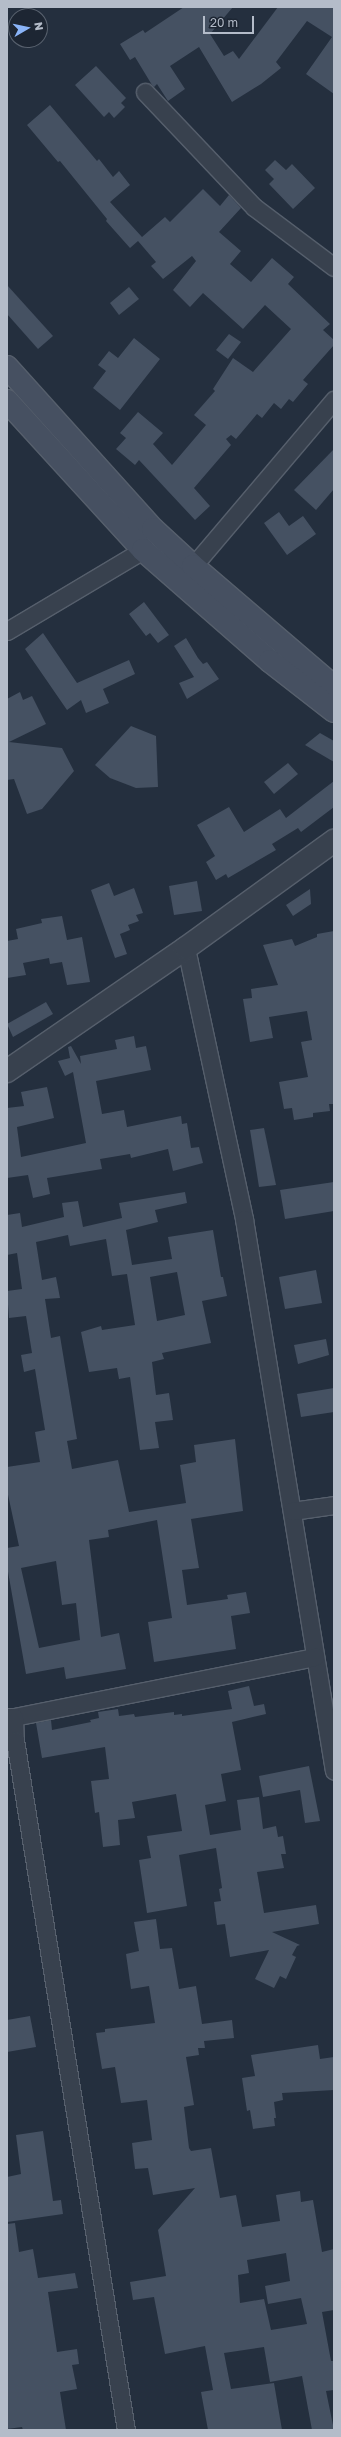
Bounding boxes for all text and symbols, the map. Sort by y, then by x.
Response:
north arrow [8,8,48,48]
scale bar [205,8,256,34]
text: 20 m [210,15,238,30]
text: N [32,21,46,31]

